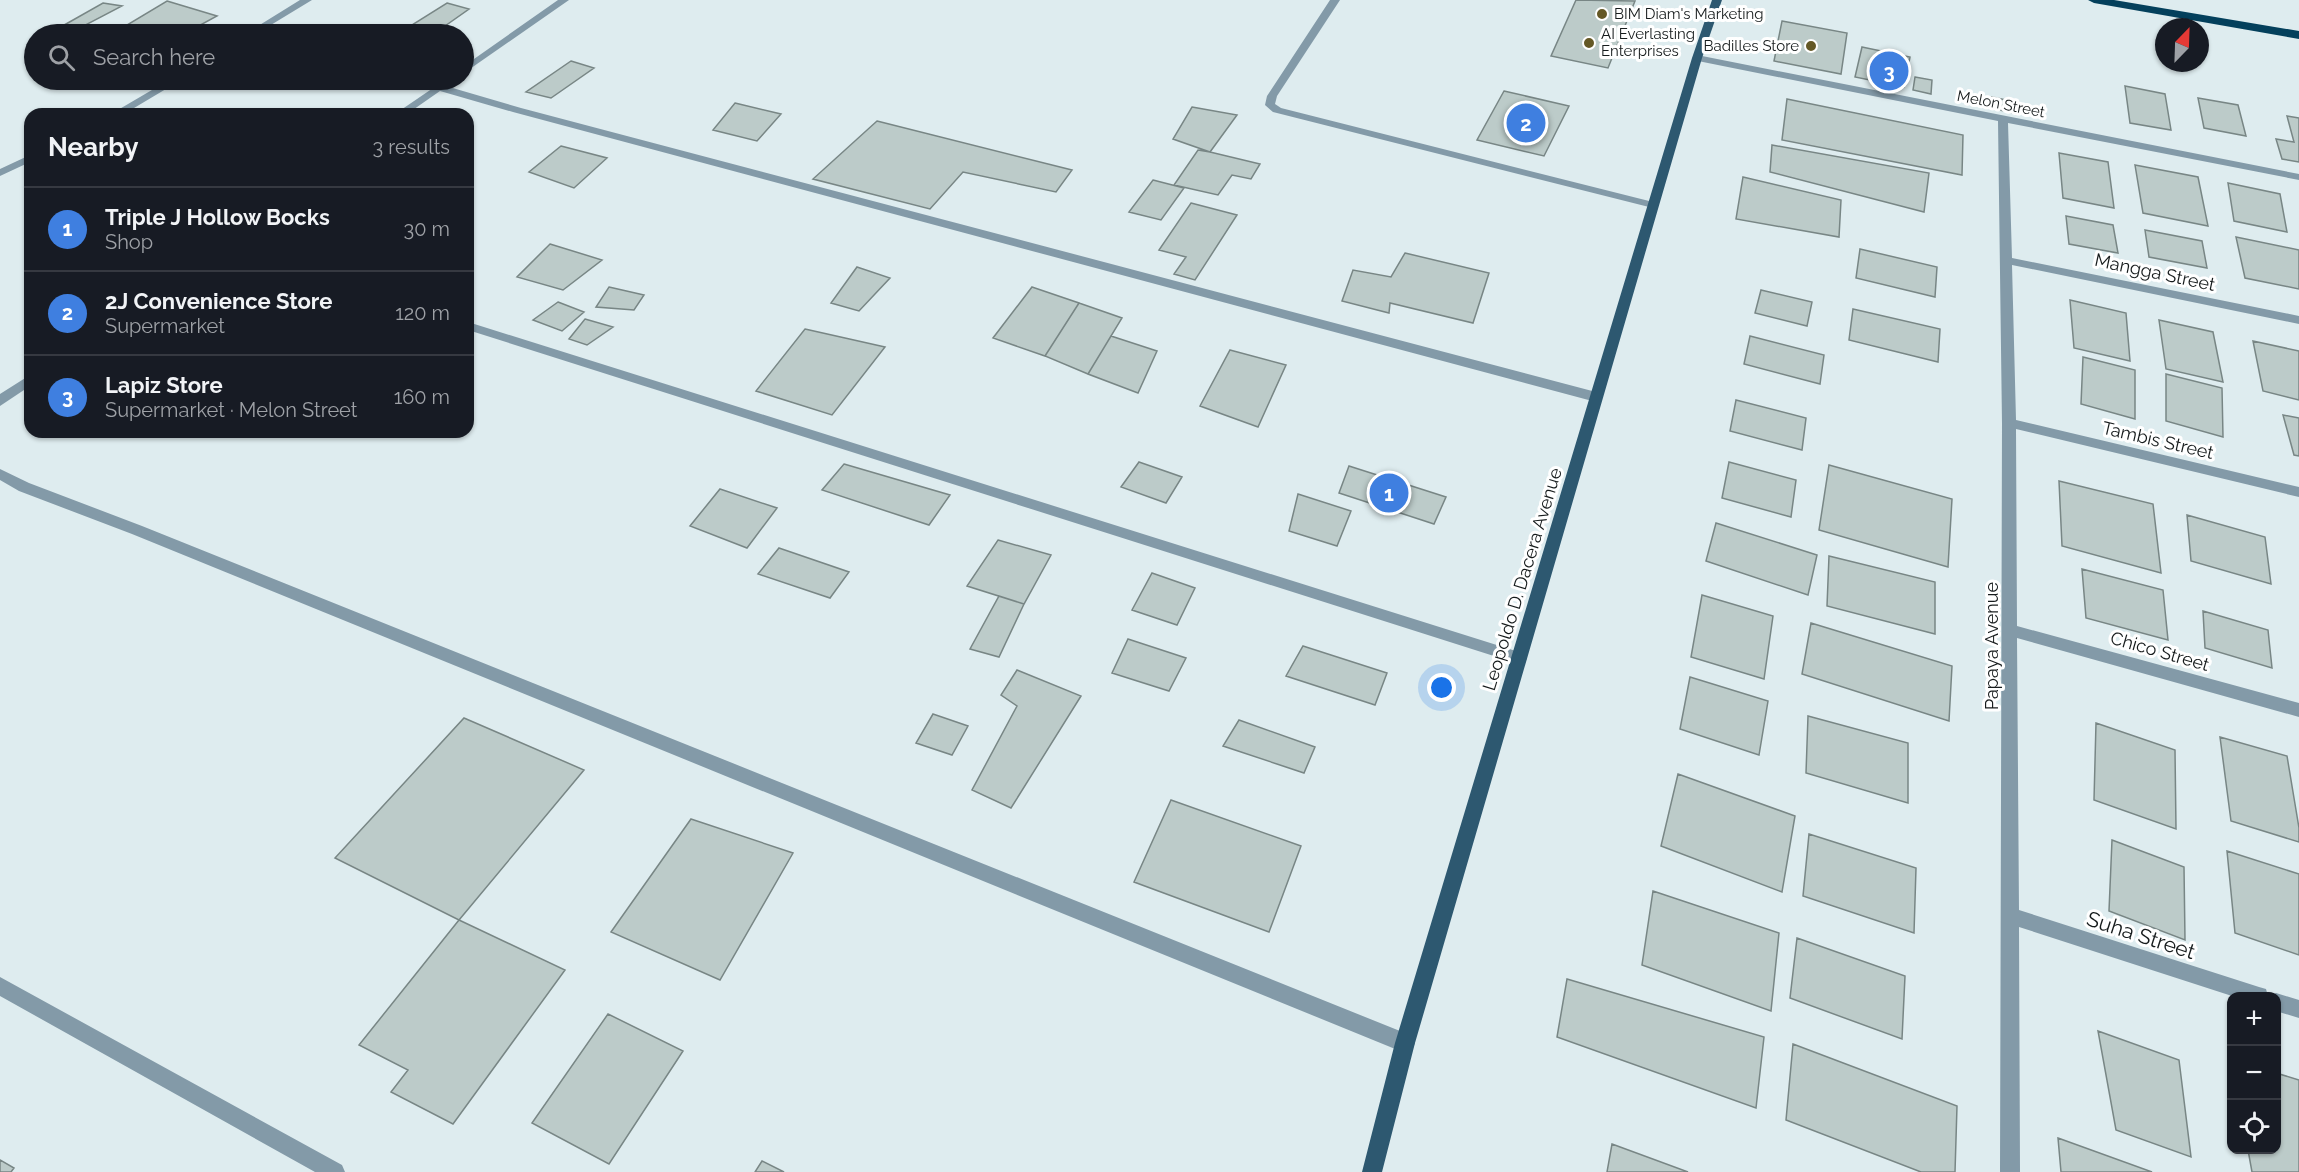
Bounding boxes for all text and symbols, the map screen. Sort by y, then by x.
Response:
place label: BIM Diam's Marketing [1614,5,1764,23]
marker: BIM Diam's Marketing [1595,7,1609,21]
north arrow [2155,18,2209,72]
search box [24,24,474,90]
place label: AI Everlasting Enterprises [1601,25,1695,60]
marker: AI Everlasting Enterprises [1582,36,1596,50]
place label: Badilles Store [1704,37,1799,55]
marker: Badilles Store [1804,39,1818,53]
icon: search [45,41,78,74]
text: Search here [93,44,215,70]
pin: 3 [1870,48,1908,94]
street label: Melon Street [1956,87,2046,121]
pin: 2 [1506,100,1546,146]
text: Nearby [48,132,138,162]
text: 3 results [372,135,450,159]
text: Triple J Hollow Bocks [105,204,330,230]
text: 1 [63,217,72,241]
text: 30 m [404,217,450,241]
text: Shop [105,230,153,254]
street label: Mangga Street [2093,249,2217,295]
text: 2J Convenience Store [105,288,332,314]
text: 2 [62,301,73,325]
text: 120 m [395,301,450,325]
text: Supermarket [105,314,225,338]
text: Lapiz Store [105,372,223,398]
text: 3 [62,385,73,409]
text: 160 m [394,385,450,409]
text: Supermarket · Melon Street [105,398,357,422]
street label: Tambis Street [2100,417,2216,463]
street label: Leopoldo D. Dacera Avenue [1478,465,1566,693]
pin: 1 [1370,470,1408,516]
street label: Papaya Avenue [1981,582,2002,710]
street label: Chico Street [2108,627,2212,675]
your location [1427,673,1456,702]
street label: Suha Street [2084,906,2198,964]
map controls [2227,992,2281,1154]
button: + [2227,992,2281,1046]
button: − [2227,1046,2281,1100]
button: locate [2227,1100,2281,1154]

